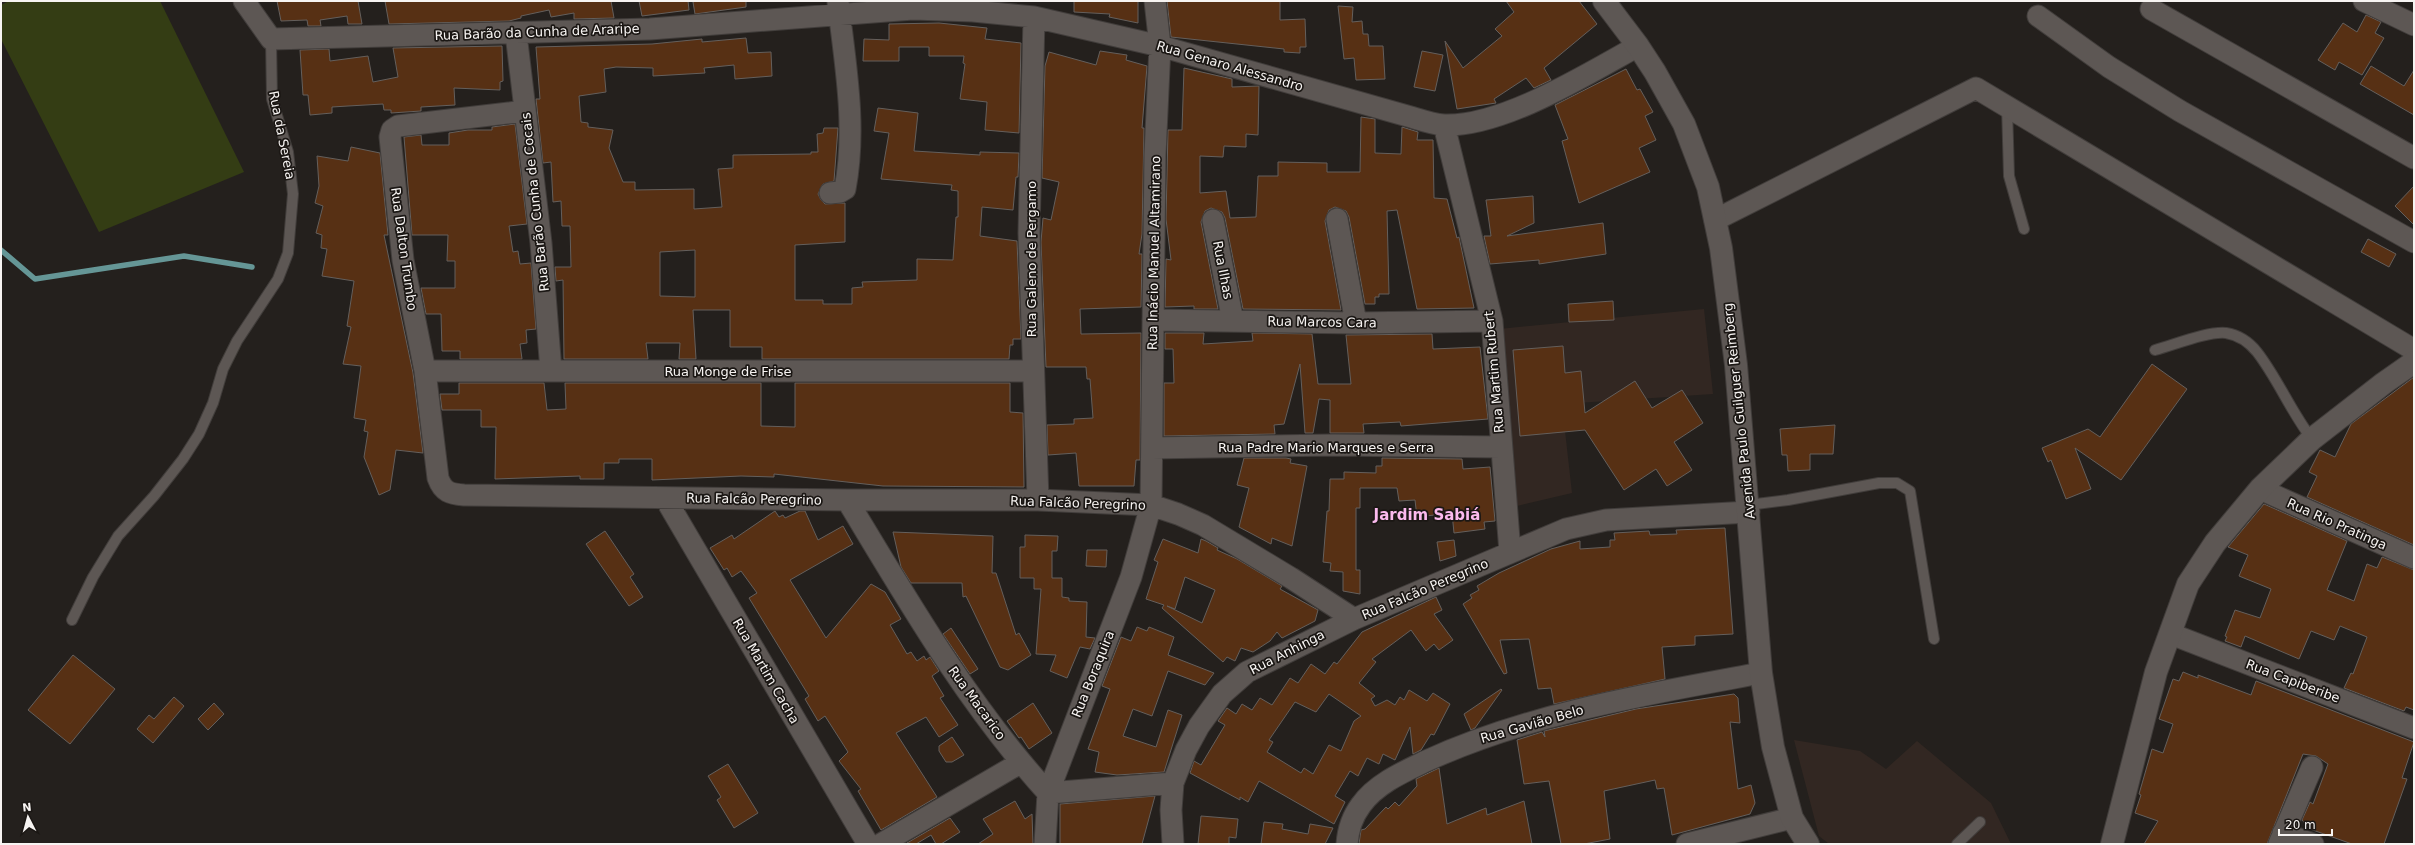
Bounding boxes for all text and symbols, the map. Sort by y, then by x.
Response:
street label: Rua Barão da Cunha de Araripe [434,21,640,43]
street label: Rua Genaro Alessandro [1155,38,1305,94]
street label: Rua da Sereia [266,89,298,181]
street label: Rua Barão Cunha de Cocais [518,112,552,292]
street label: Rua Inácio Manuel Altamirano [1145,156,1163,350]
street label: Rua Galeno de Pergamo [1024,181,1039,337]
street label: Rua Dalton Trumbo [388,186,420,312]
street label: Rua Ilhas [1210,240,1236,301]
street label: Avenida Paulo Guilguer Reimberg [1720,302,1758,520]
street label: Rua Martim Rubert [1481,310,1507,434]
street label: Rua Marcos Cara [1267,314,1377,330]
street label: Rua Monge de Frise [664,364,792,379]
street label: Rua Padre Mario Marques e Serra [1218,440,1434,455]
street label: Rua Falcão Peregrino [686,490,822,508]
street label: Rua Falcão Peregrino [1010,493,1146,513]
street label: Rua Rio Pratinga [2285,495,2389,553]
district label: Jardim Sabiá [1373,506,1480,524]
street label: Rua Falcão Peregrino [1360,556,1490,622]
street label: Rua Martim Cacha [730,616,802,726]
street label: Rua Anhinga [1247,627,1327,677]
street label: Rua Boraquira [1069,628,1117,720]
street label: Rua Capiberibe [2244,656,2342,706]
street label: Rua Macarico [945,663,1009,743]
street label: Rua Gavião Belo [1479,702,1585,746]
north arrow [8,797,48,837]
text: N [22,801,32,814]
scale bar [2279,811,2332,837]
text: 20 m [2285,818,2316,832]

